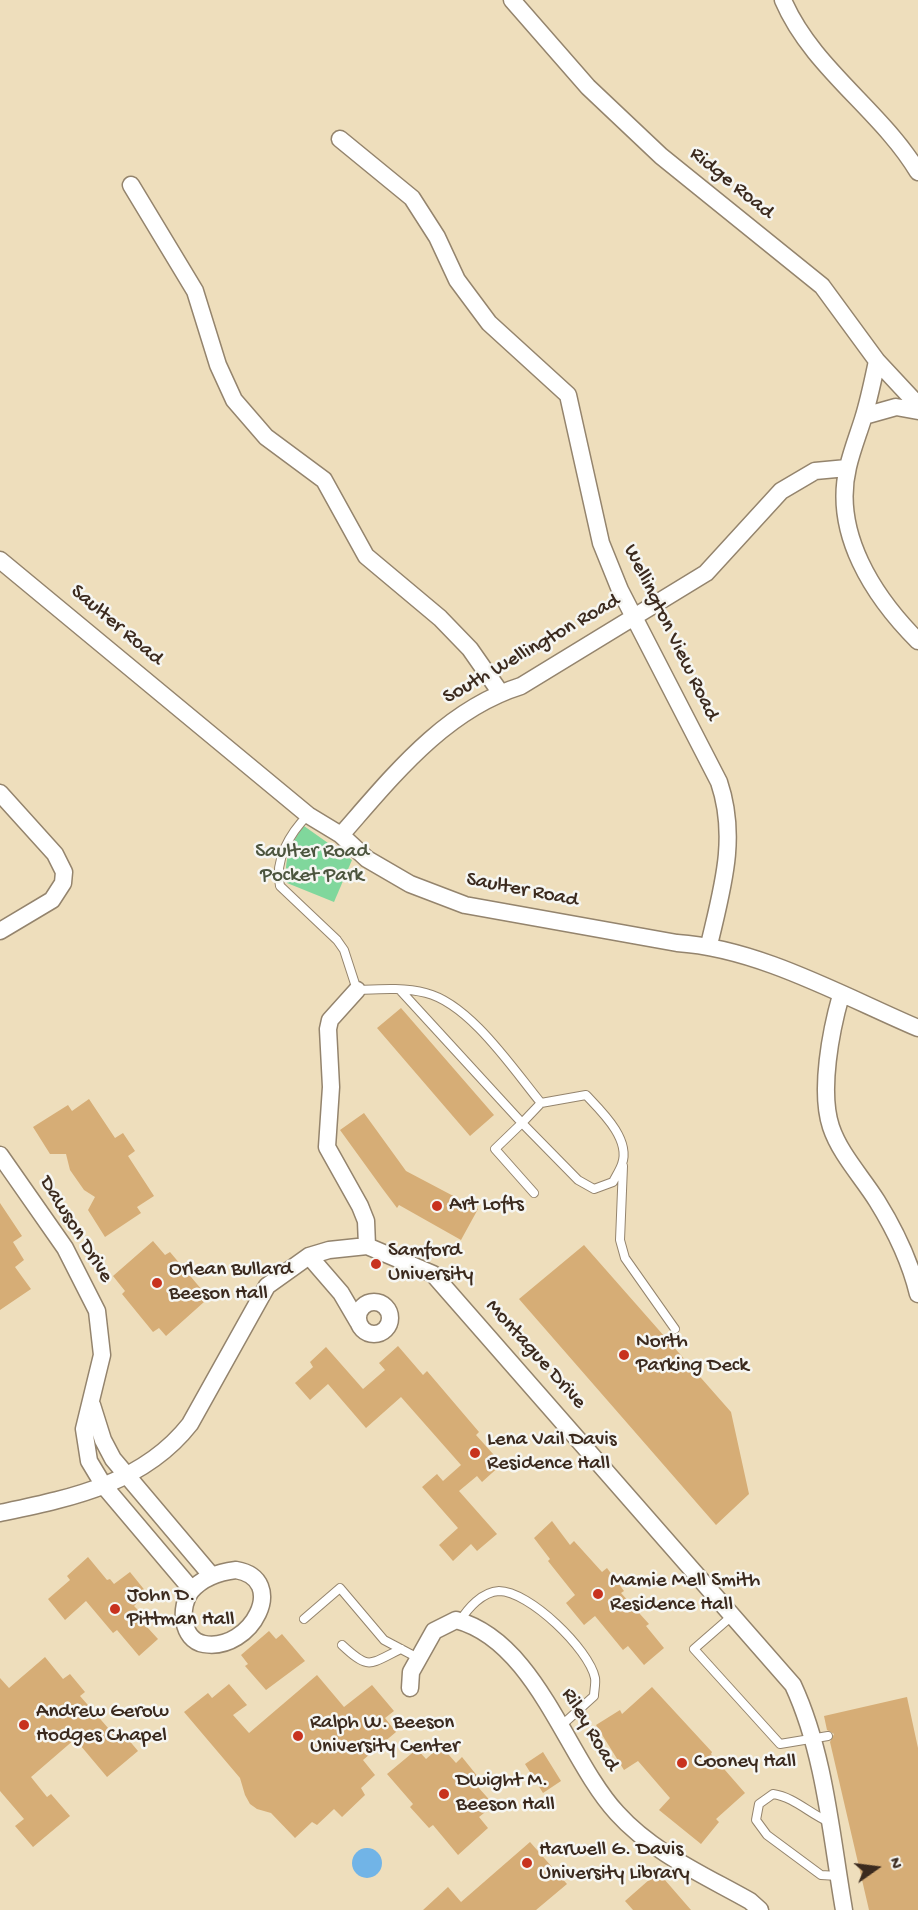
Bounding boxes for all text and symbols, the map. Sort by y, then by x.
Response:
street label: Ridge Road [684,142,778,226]
street label: Wellington View Road [616,541,724,725]
street label: Saulter Road [64,580,168,672]
street label: South Wellington Road [439,589,625,711]
park label: Saulter Road Pocket Park [255,840,369,890]
street label: Saulter Road [464,868,580,914]
street label: Dawson Drive [32,1172,118,1288]
place label: Art Lofts [449,1193,524,1219]
marker: Art Lofts [430,1199,444,1213]
place label: Samford University [388,1239,473,1289]
marker: Samford University [369,1257,383,1271]
place label: Orlean Bullard Beeson Hall [169,1258,292,1308]
marker: Orlean Bullard Beeson Hall [150,1276,164,1290]
street label: Montague Drive [479,1295,591,1415]
place label: North Parking Deck [636,1330,749,1380]
marker: North Parking Deck [617,1348,631,1362]
place label: Lena Vail Davis Residence Hall [487,1428,617,1478]
marker: Lena Vail Davis Residence Hall [468,1446,482,1460]
place label: Mamie Mell Smith Residence Hall [610,1569,760,1619]
place label: John D. Pittman Hall [127,1584,235,1634]
marker: Mamie Mell Smith Residence Hall [591,1587,605,1601]
marker: John D. Pittman Hall [108,1602,122,1616]
street label: Riley Road [554,1684,624,1776]
place label: Andrew Gerow Hodges Chapel [36,1700,169,1750]
place label: Ralph W. Beeson University Center [310,1711,459,1761]
marker: Andrew Gerow Hodges Chapel [17,1718,31,1732]
marker: Ralph W. Beeson University Center [291,1729,305,1743]
place label: Cooney Hall [694,1750,796,1776]
marker: Cooney Hall [675,1756,689,1770]
place label: Dwight M. Beeson Hall [456,1769,555,1819]
marker: Dwight M. Beeson Hall [437,1787,451,1801]
place label: Harwell G. Davis University Library [539,1838,690,1888]
north arrow [846,1838,906,1898]
marker: Harwell G. Davis University Library [520,1856,534,1870]
text: N [883,1856,904,1871]

